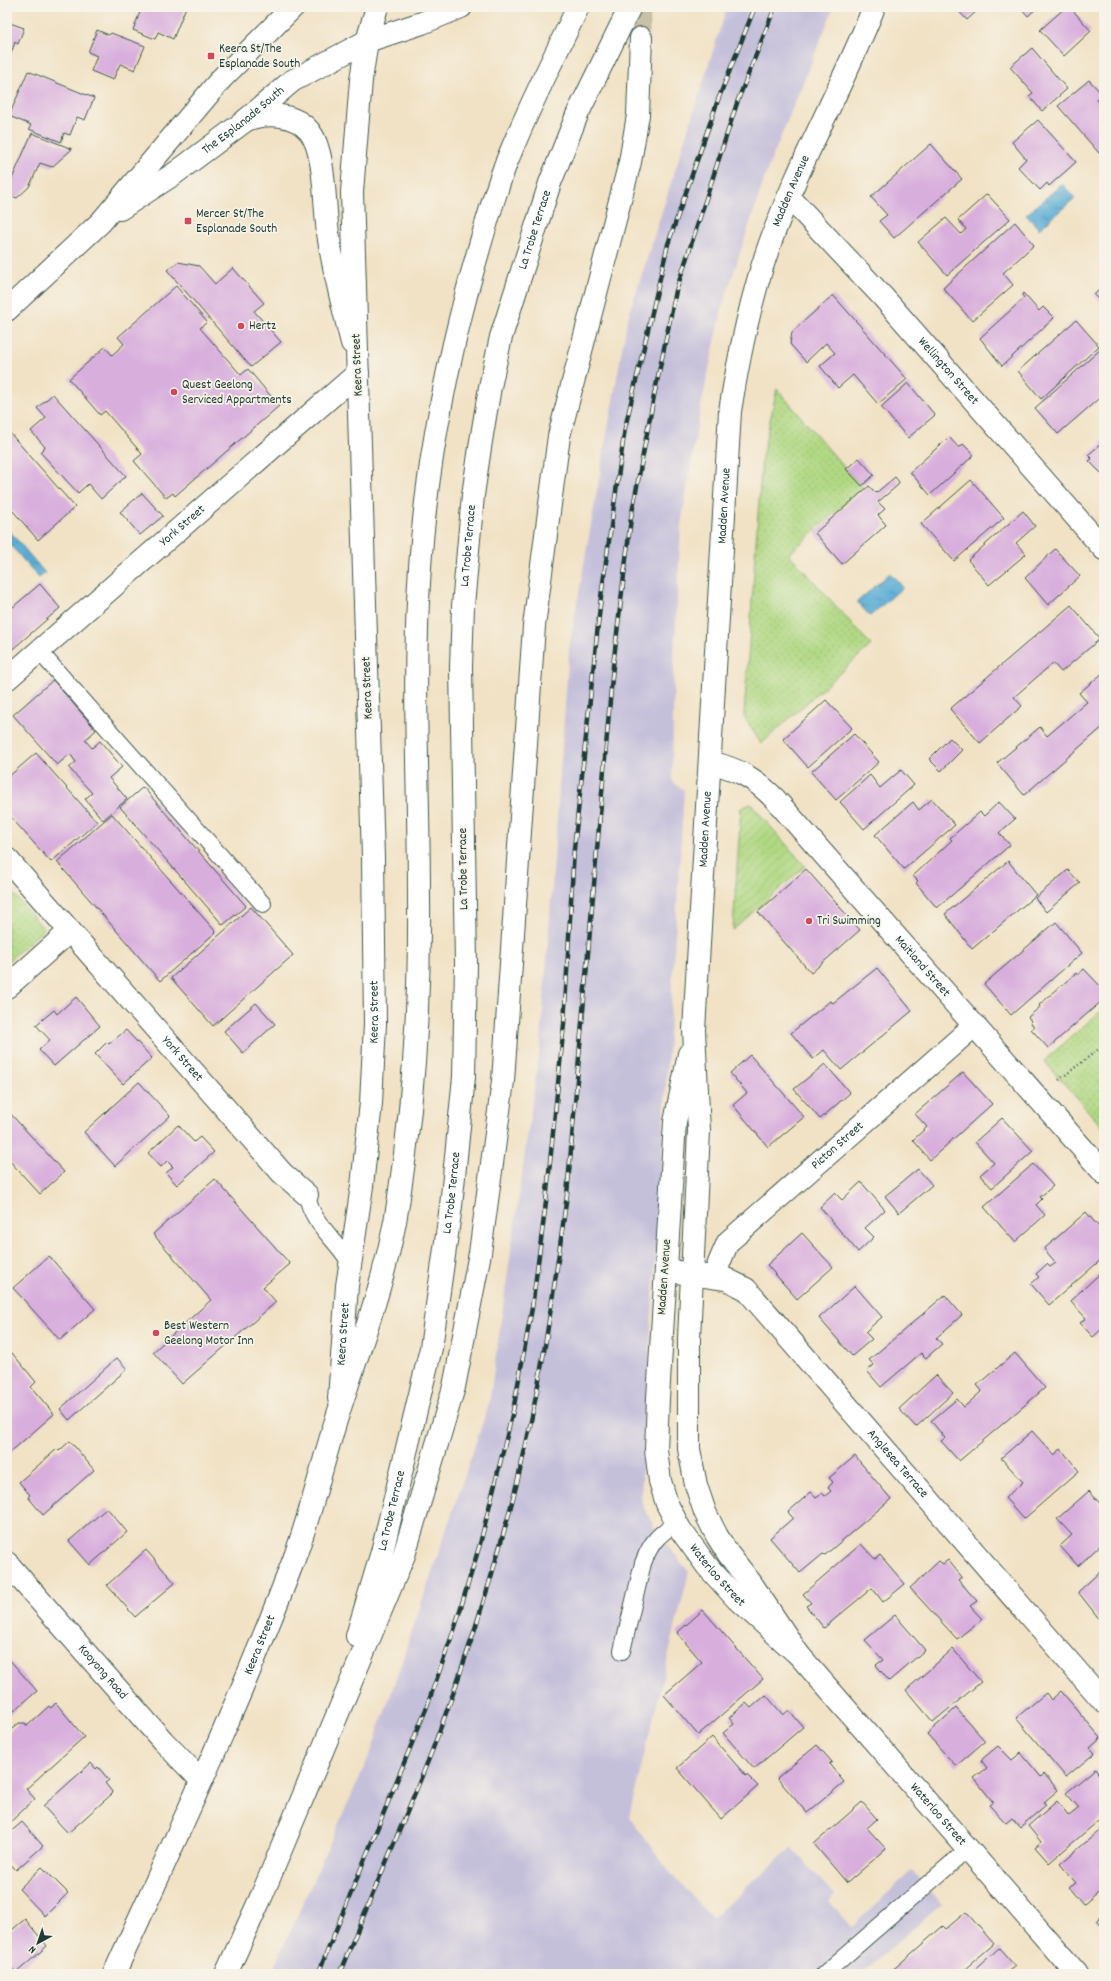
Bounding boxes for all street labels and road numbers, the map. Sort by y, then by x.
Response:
street label: The Esplanade South [198,82,289,160]
street label: Madden Avenue [767,152,815,230]
street label: La Trobe Terrace [514,188,557,272]
street label: Keera Street [347,333,369,397]
street label: Wellington Street [913,333,983,410]
street label: Madden Avenue [713,467,736,544]
street label: York Street [156,500,210,551]
street label: La Trobe Terrace [455,504,482,588]
street label: Keera Street [357,656,379,720]
street label: Madden Avenue [694,790,717,868]
street label: La Trobe Terrace [454,827,474,910]
street label: Maitland Street [890,931,955,1002]
street label: Keera Street [365,980,385,1044]
street label: York Street [157,1032,208,1086]
street label: Picton Street [807,1117,868,1174]
street label: La Trobe Terrace [438,1151,466,1235]
street label: Madden Avenue [653,1238,677,1316]
street label: Keera Street [332,1302,355,1366]
street label: Anglesea Terrace [862,1425,933,1502]
street label: La Trobe Terrace [373,1468,411,1553]
street label: Waterloo Street [684,1540,750,1612]
street label: Keera Street [239,1612,281,1678]
street label: Kooyong Road [73,1640,132,1704]
street label: Waterloo Street [905,1779,971,1850]

